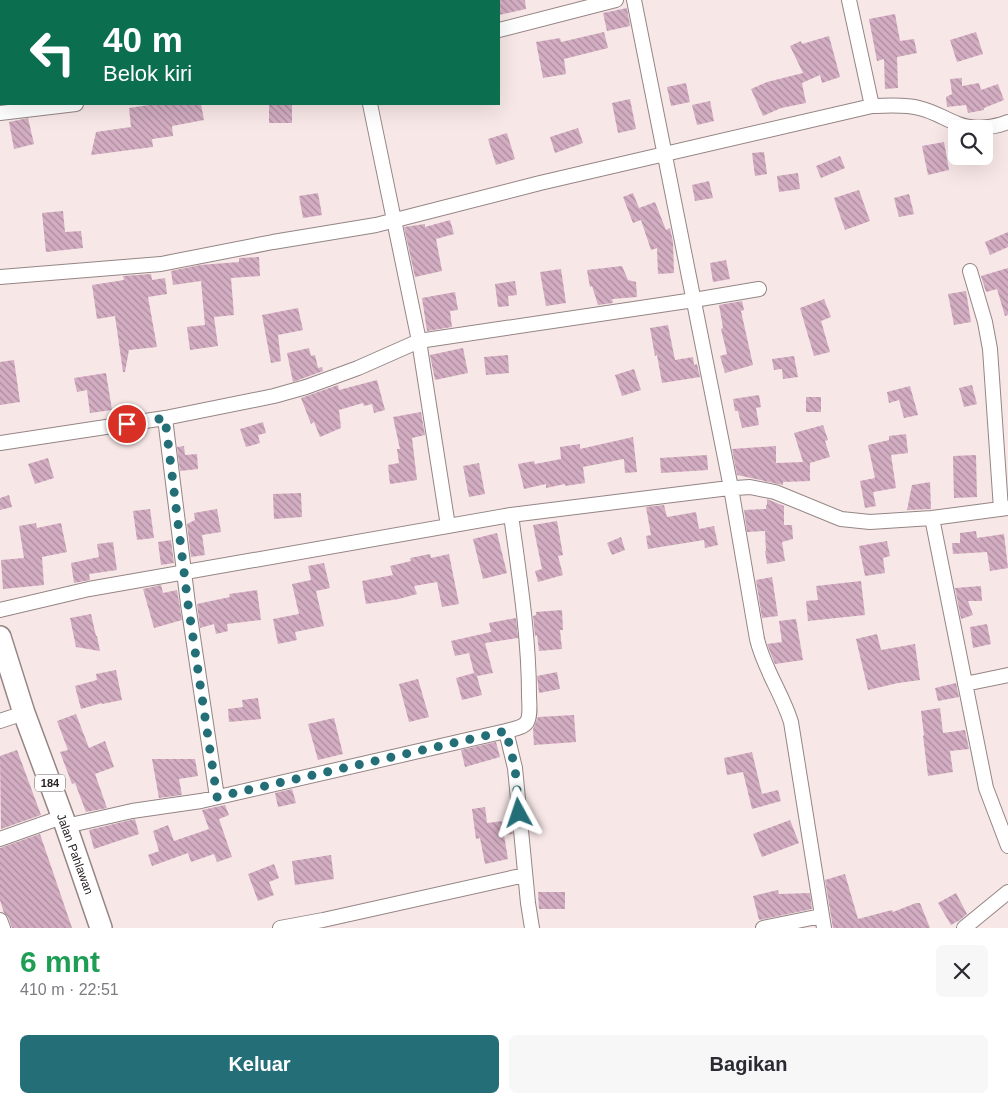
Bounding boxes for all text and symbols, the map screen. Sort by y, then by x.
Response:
icon: left [20,20,85,85]
text: 40 m [103,20,183,59]
text: Belok kiri [103,61,192,86]
map controls [948,120,993,165]
button: search [948,120,993,165]
pin [106,403,148,445]
icon: arrive [113,410,141,438]
road number: 184 [35,774,65,791]
position arrow [492,786,544,838]
street label: Jalan Pahlawan [54,812,96,896]
text: 6 mnt [20,945,100,978]
button: close [936,945,988,997]
text: 410 m · 22:51 [20,981,119,998]
button: Keluar [20,1035,499,1093]
button: Bagikan [509,1035,988,1093]

